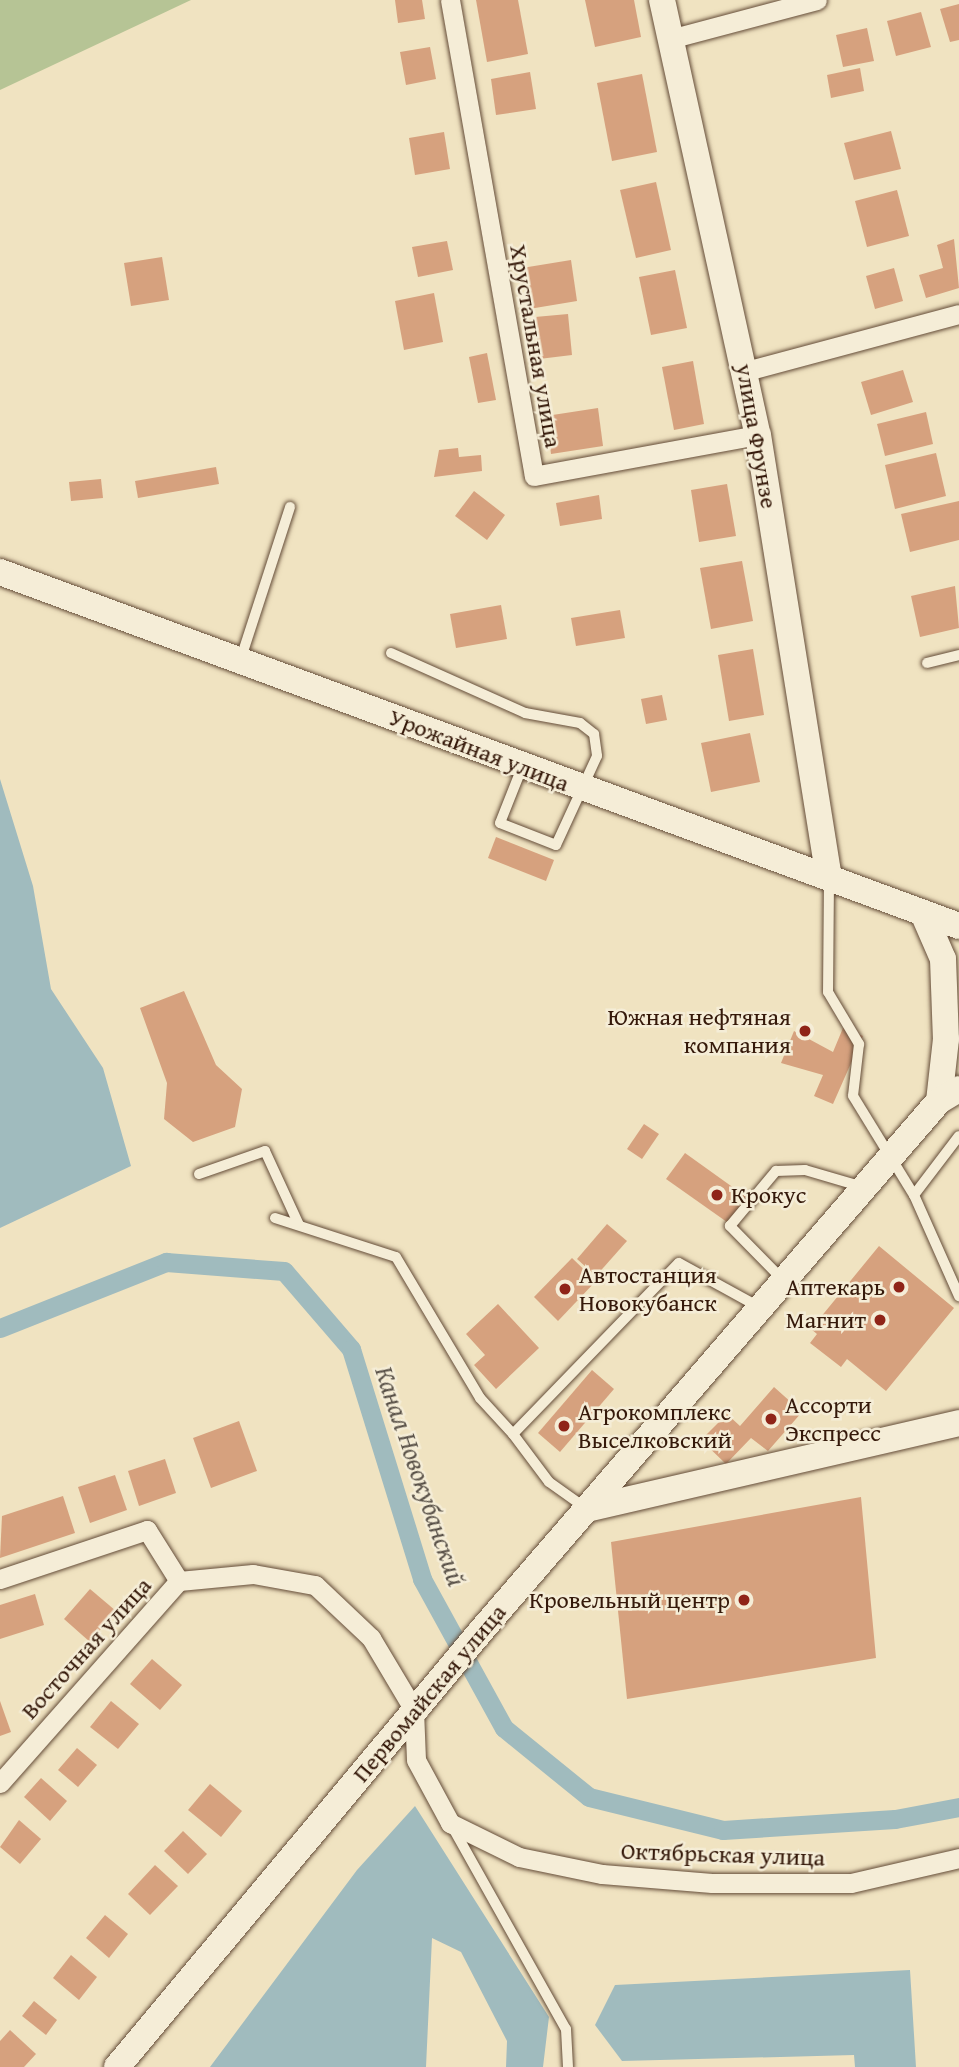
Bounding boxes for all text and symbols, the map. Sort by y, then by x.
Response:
street label: Хрустальная улица [504,242,568,450]
street label: улица Фрунзе [730,361,784,511]
street label: Урожайная улица [385,702,573,798]
place label: Южная нефтяная компания [608,1003,791,1059]
marker: Южная нефтяная компания [797,1023,813,1039]
place label: Крокус [731,1181,806,1209]
marker: Крокус [709,1187,725,1203]
place label: Автостанция Новокубанск [579,1261,717,1317]
place label: Аптекарь [786,1273,885,1301]
marker: Аптекарь [891,1279,907,1295]
marker: Автостанция Новокубанск [557,1281,573,1297]
place label: Магнит [786,1306,866,1334]
marker: Магнит [872,1312,888,1328]
water label: Канал Новокубанский [369,1362,473,1590]
place label: Ассорти Экспресс [785,1391,881,1447]
place label: Агрокомплекс Выселковский [578,1398,732,1454]
marker: Ассорти Экспресс [763,1411,779,1427]
marker: Агрокомплекс Выселковский [556,1418,572,1434]
street label: Восточная улица [15,1571,157,1725]
place label: Кровельный центр [529,1586,730,1614]
marker: Кровельный центр [736,1592,752,1608]
street label: Первомайская улица [346,1598,512,1788]
street label: Октябрьская улица [620,1836,826,1872]

